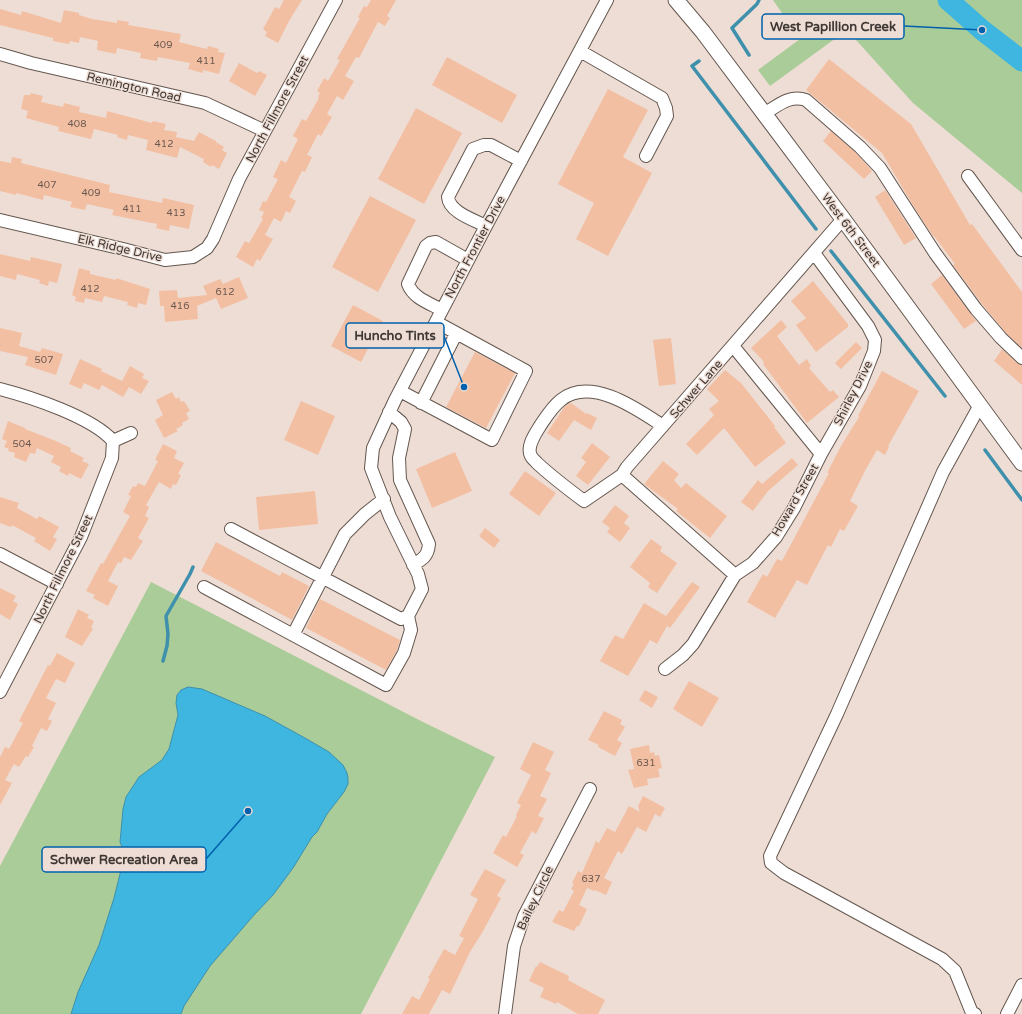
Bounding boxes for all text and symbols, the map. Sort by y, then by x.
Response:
callout: West Papillion Creek [762,14,904,39]
text: West Papillion Creek [770,19,896,35]
house number: 409 [154,39,172,51]
street label: North Fillmore Street [243,53,311,165]
house number: 411 [197,55,215,67]
street label: Remington Road [85,69,183,105]
house number: 408 [68,118,86,130]
house number: 412 [155,138,173,150]
house number: 407 [38,179,56,191]
house number: 409 [82,187,100,199]
street label: West 6th Street [819,190,884,270]
street label: North Frontier Drive [442,193,508,301]
house number: 411 [123,203,141,215]
house number: 413 [167,207,185,219]
street label: Elk Ridge Drive [76,231,164,265]
house number: 412 [81,283,99,295]
house number: 612 [216,286,234,298]
house number: 416 [171,300,189,312]
callout: Huncho Tints [346,323,444,348]
text: Huncho Tints [354,328,436,344]
house number: 507 [35,354,53,366]
street label: Schwer Lane [667,357,725,421]
street label: Shirley Drive [831,358,875,428]
house number: 504 [13,438,31,450]
street label: Howard Street [769,461,822,539]
street label: North Fillmore Street [31,512,96,626]
house number: 631 [637,757,655,769]
callout: Schwer Recreation Area [42,847,206,872]
text: Schwer Recreation Area [50,852,198,868]
street label: Bailey Circle [514,863,556,932]
house number: 637 [582,873,600,885]

